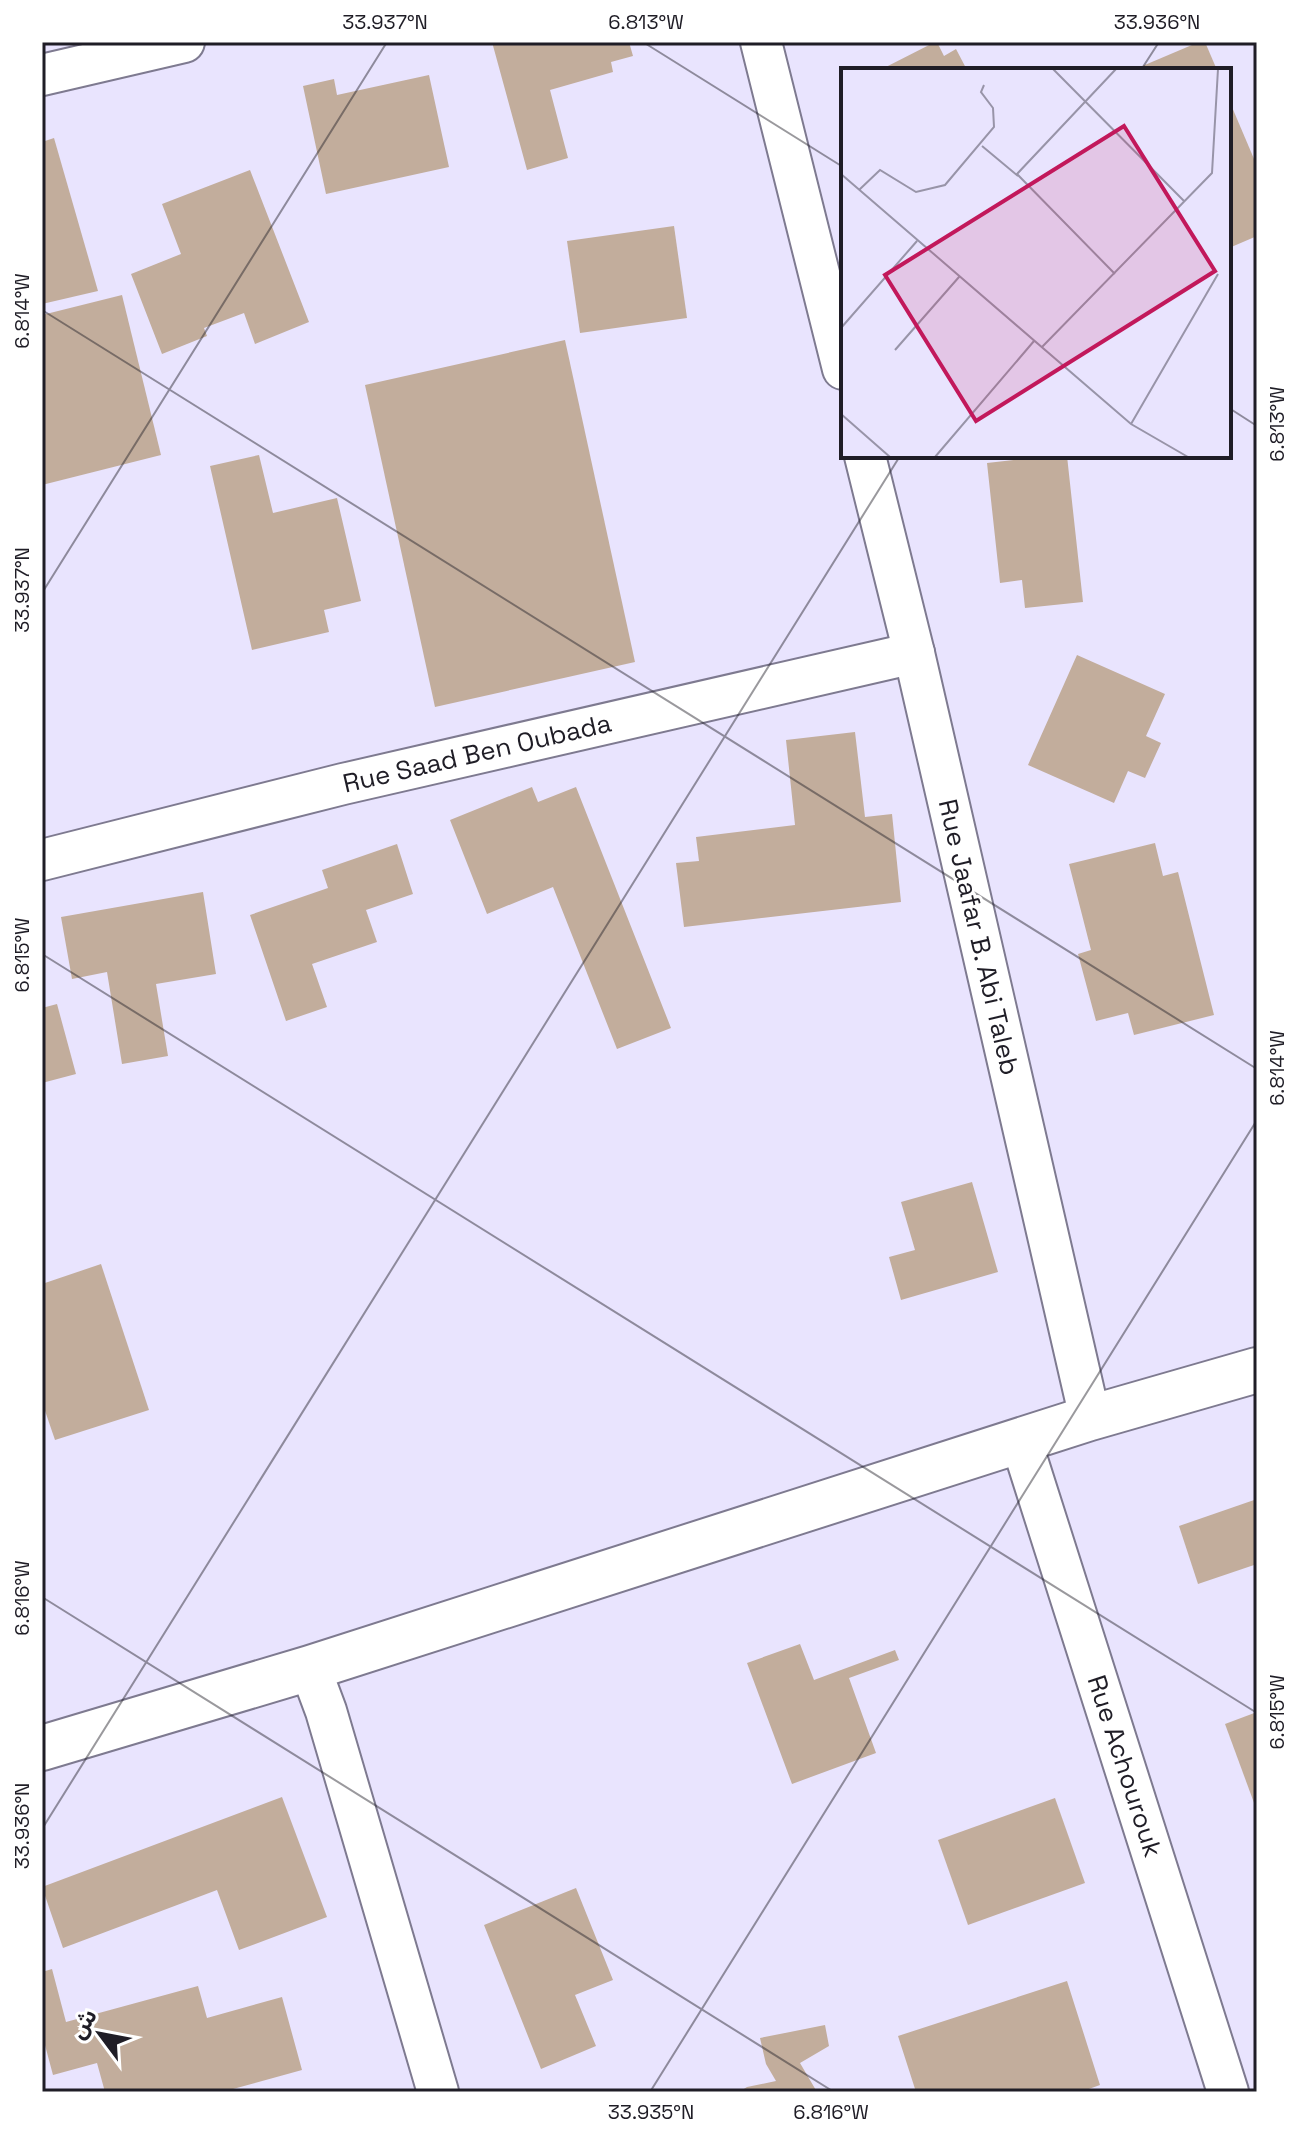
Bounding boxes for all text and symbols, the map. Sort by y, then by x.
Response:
text: 33.937°N [342,9,428,35]
text: 6.813°W [608,9,684,35]
text: 33.936°N [1114,9,1200,35]
inset map [841,68,1231,458]
text: 6.814°W [9,273,35,349]
text: 6.813°W [1264,386,1290,462]
text: 33.937°N [9,547,35,633]
street label: Rue Saad Ben Oubada [339,706,615,800]
street label: Rue Jaafar B. Abi Taleb [931,796,1027,1078]
text: 6.815°W [9,917,35,993]
text: 6.814°W [1264,1030,1290,1106]
text: 6.816°W [9,1560,35,1636]
street label: Rue Achourouk [1080,1671,1170,1861]
text: 6.815°W [1264,1674,1290,1750]
text: 33.936°N [9,1783,35,1869]
north arrow [60,1994,140,2074]
text: ش [63,2003,103,2044]
text: 33.935°N [608,2099,694,2125]
text: 6.816°W [793,2099,869,2125]

